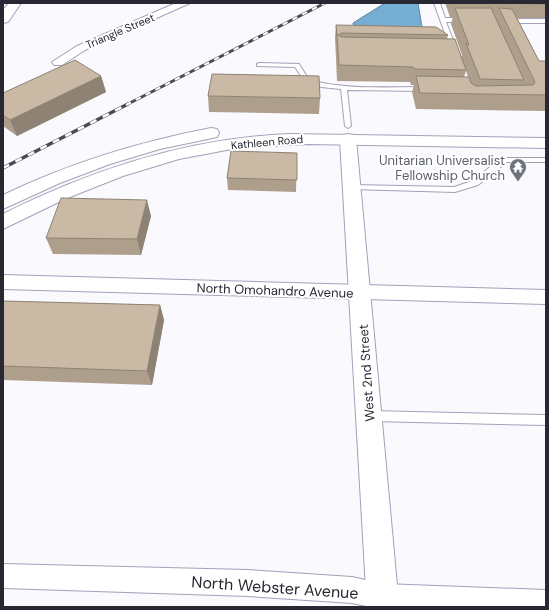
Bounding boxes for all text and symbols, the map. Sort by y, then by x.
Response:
street label: Triangle Street [83,10,157,52]
street label: Kathleen Road [230,132,304,152]
place label: Unitarian Universalist Fellowship Church [379,152,505,184]
temple icon: Unitarian Universalist Fellowship Church [508,157,528,182]
street label: North Omohandro Avenue [196,279,354,302]
street label: West 2nd Street [355,324,378,422]
street label: North Webster Avenue [191,571,359,604]

